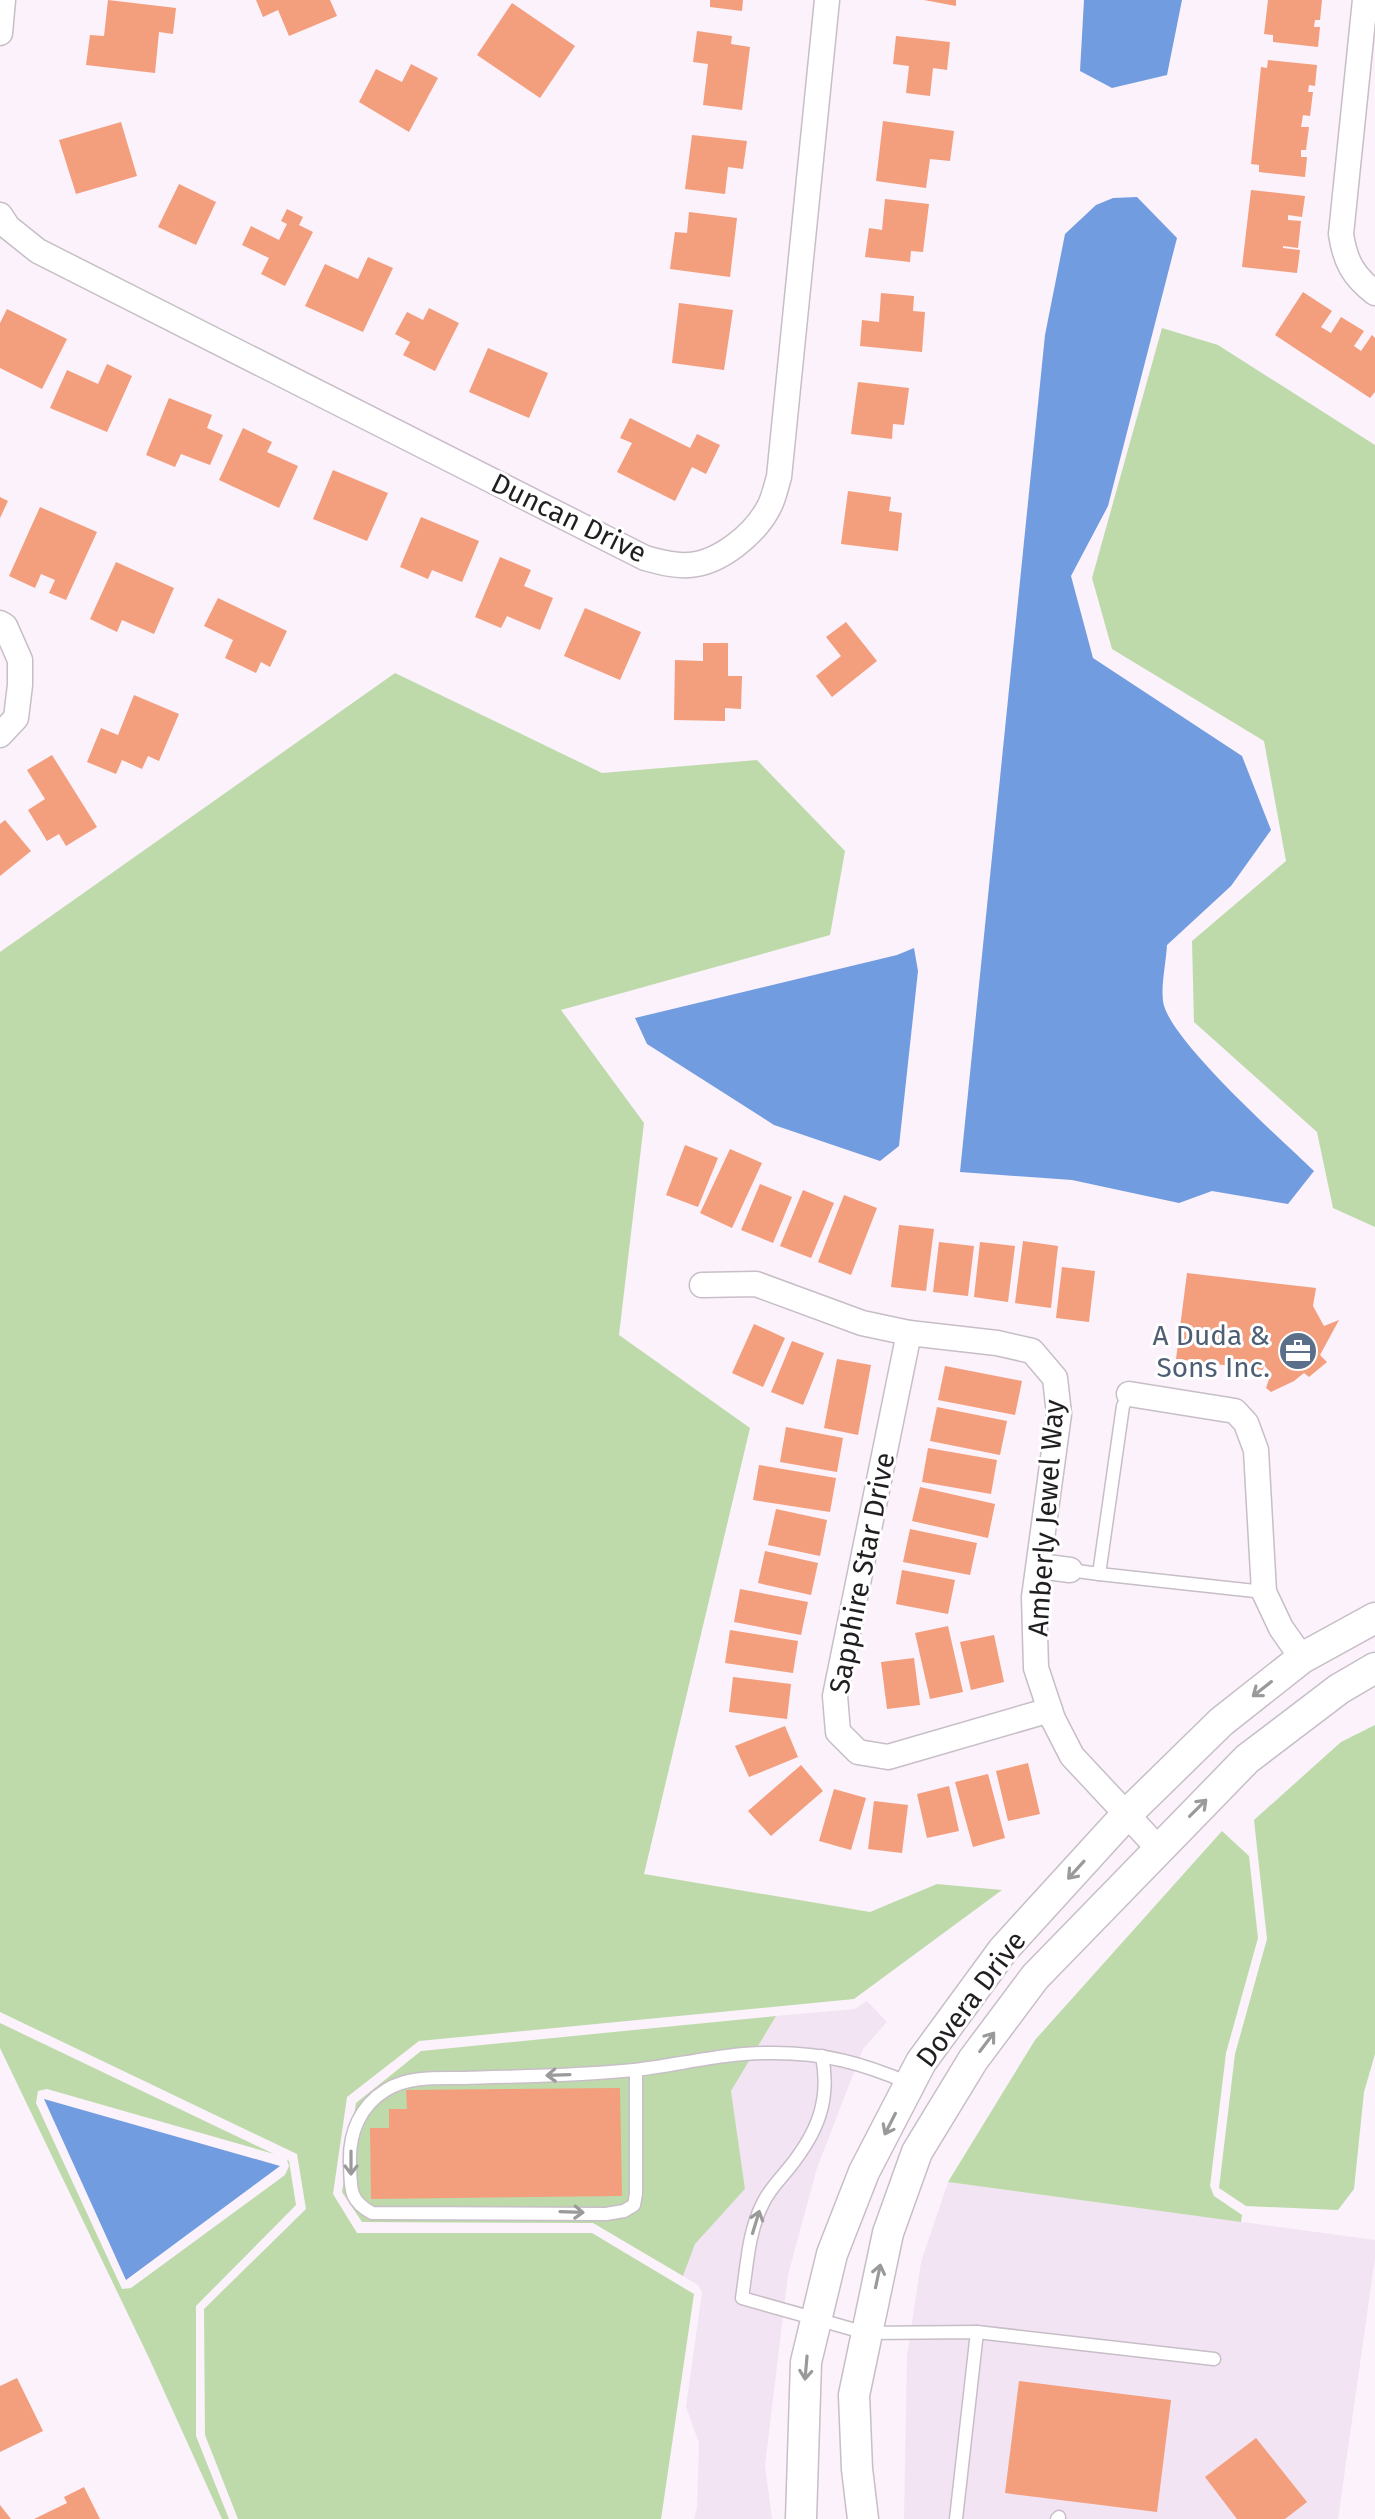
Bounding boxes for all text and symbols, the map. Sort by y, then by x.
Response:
street label: Duncan Drive [486,466,652,570]
place label: A Duda & Sons Inc. [1152,1319,1270,1384]
office icon: A Duda & Sons Inc. [1277,1330,1319,1372]
street label: Amberly Jewel Way [1021,1398,1071,1638]
street label: Sapphire Star Drive [822,1450,902,1696]
one-way arrow [1252,1681,1273,1698]
one-way arrow [1188,1799,1207,1818]
one-way arrow [1068,1860,1086,1880]
street label: Dovera Drive [909,1925,1033,2073]
one-way arrow [978,2032,995,2054]
one-way arrow [545,2068,572,2083]
one-way arrow [881,2111,897,2135]
one-way arrow [343,2149,358,2176]
one-way arrow [558,2205,585,2220]
one-way arrow [749,2209,764,2235]
one-way arrow [871,2264,886,2289]
one-way arrow [799,2354,814,2381]

